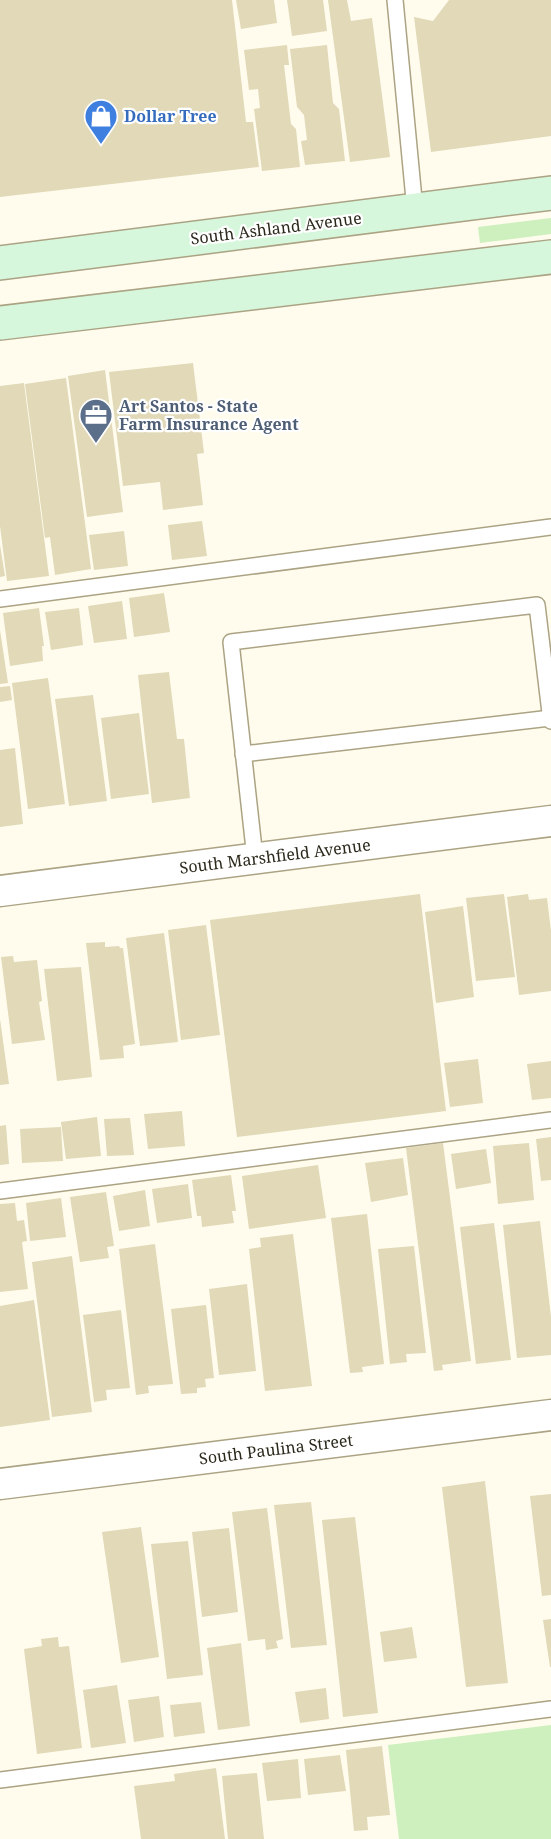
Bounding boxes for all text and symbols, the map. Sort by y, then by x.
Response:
shop icon: Dollar Tree [83,98,119,145]
place label: Dollar Tree [124,105,217,127]
street label: South Ashland Avenue [189,207,363,249]
place label: Art Santos - State Farm Insurance Agent [119,395,299,435]
office icon: Art Santos - State Farm Insurance Agent [78,397,114,444]
street label: South Marshfield Avenue [178,833,372,879]
street label: South Paulina Street [198,1429,355,1469]

